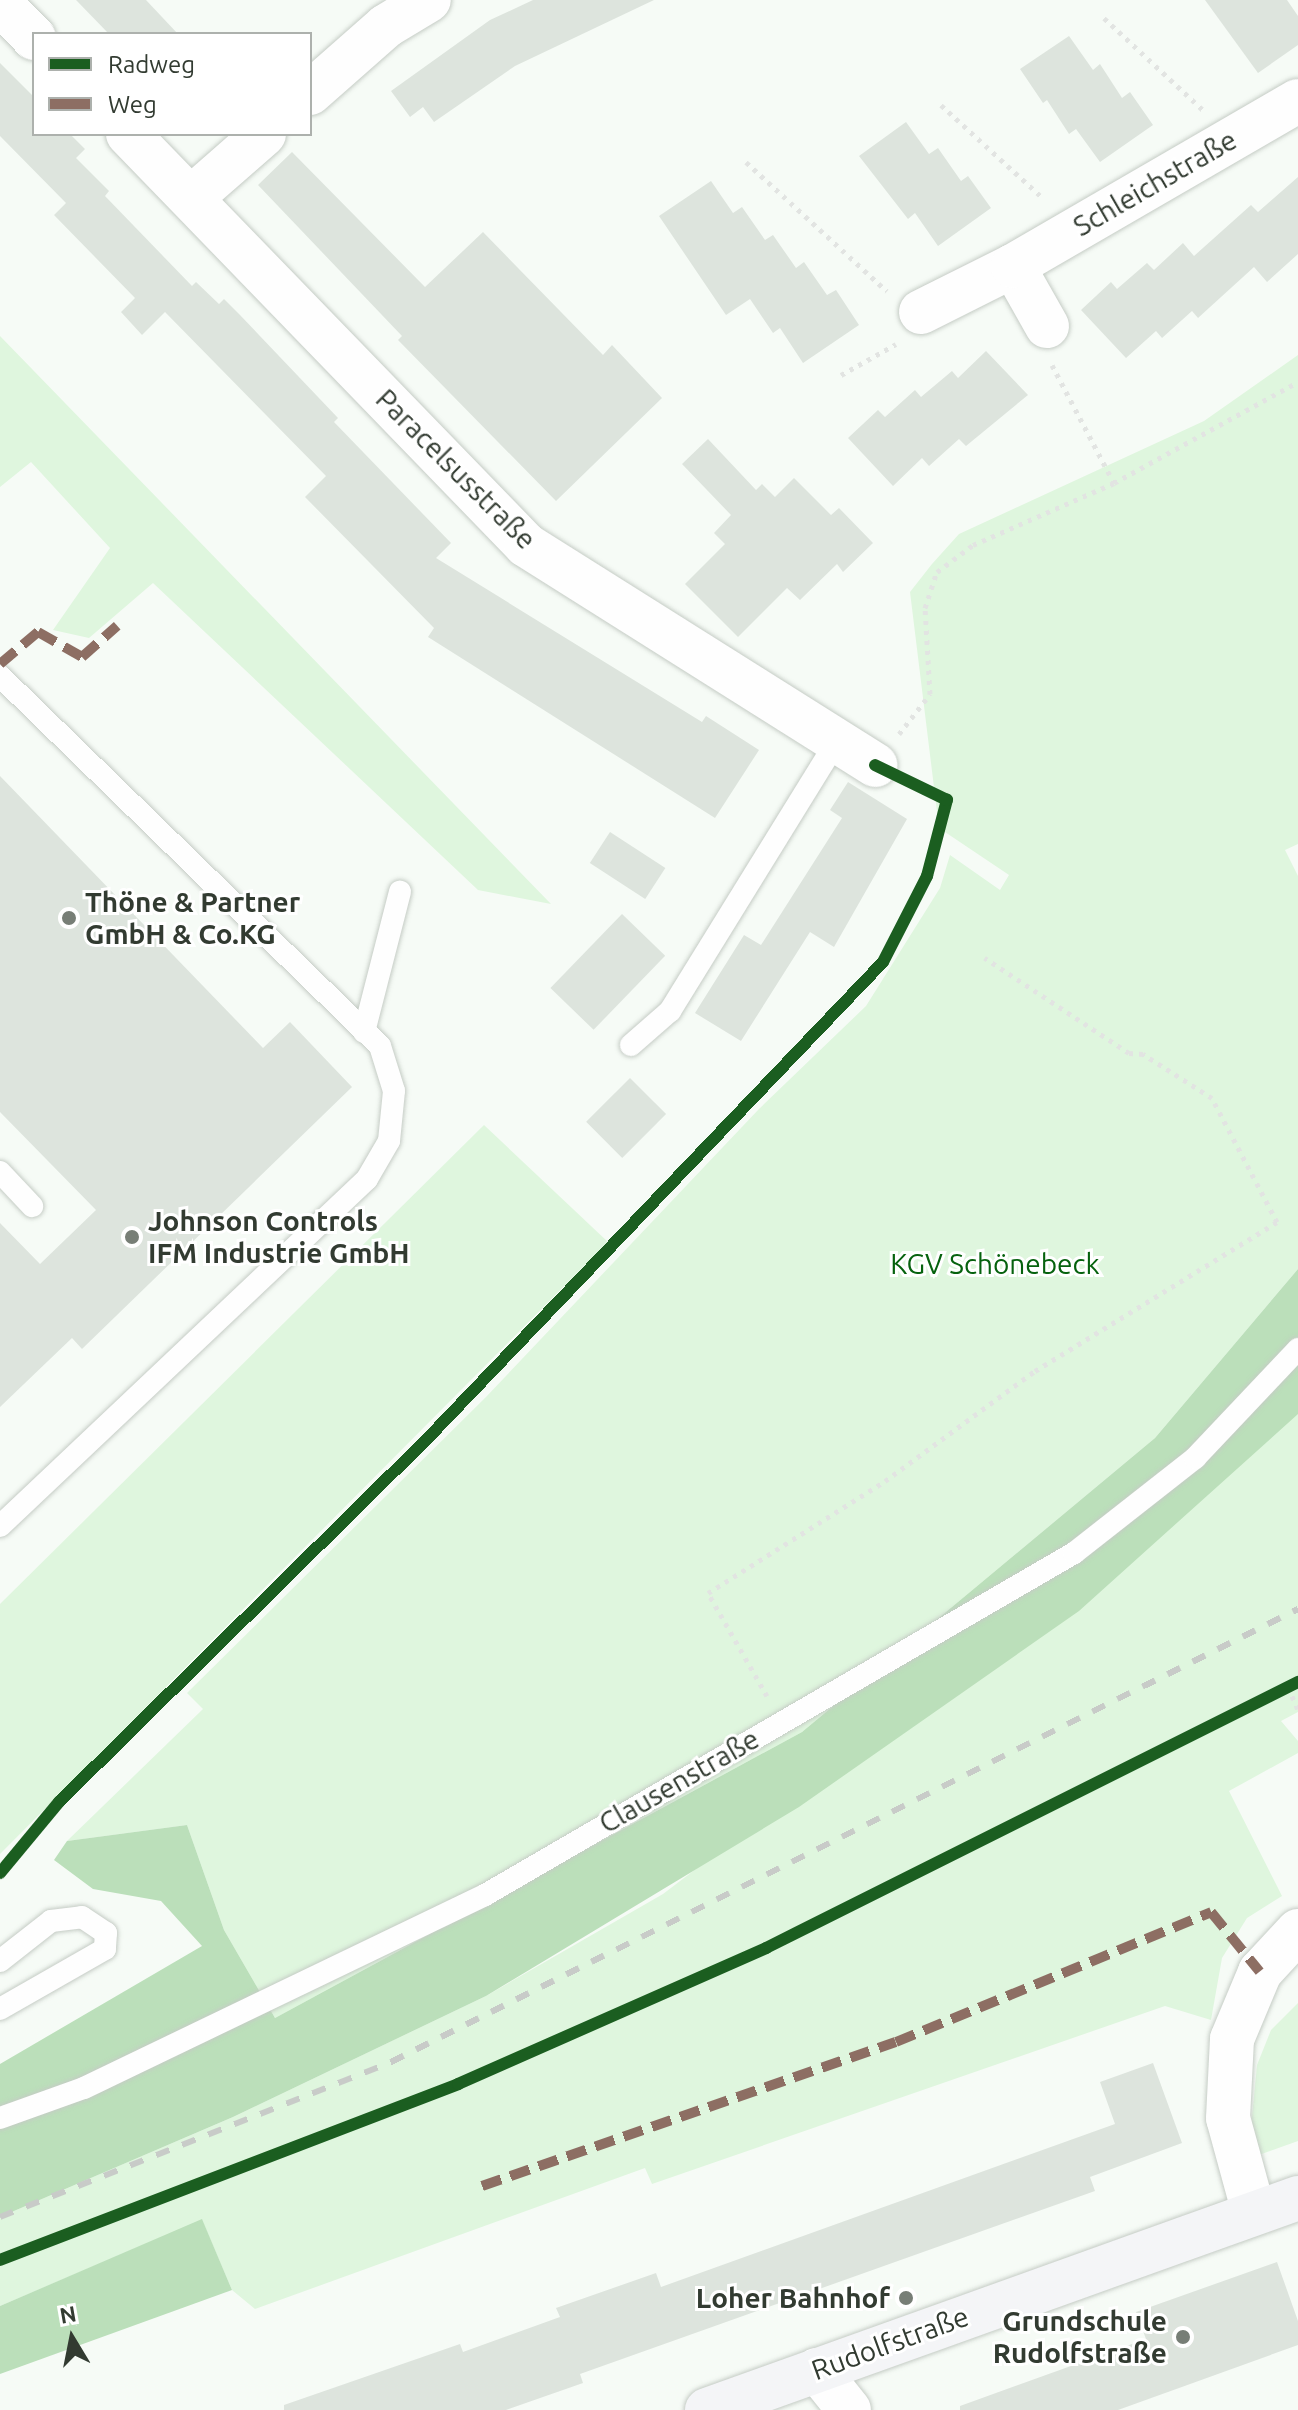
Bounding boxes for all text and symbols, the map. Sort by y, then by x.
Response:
legend [32,32,312,136]
text: Radweg [108,51,195,78]
text: Weg [108,91,157,118]
street label: Schleichstraße [1067,123,1243,243]
street label: Paracelsusstraße [369,382,543,556]
place label: Thöne & Partner GmbH & Co.KG [85,885,300,951]
marker: Thöne & Partner GmbH & Co.KG [60,909,78,927]
place label: Johnson Controls IFM Industrie GmbH [148,1204,410,1270]
marker: Johnson Controls IFM Industrie GmbH [123,1228,141,1246]
park label: KGV Schönebeck [890,1247,1100,1281]
street label: Clausenstraße [593,1722,765,1840]
place label: Loher Bahnhof [696,2281,890,2315]
marker: Loher Bahnhof [897,2289,915,2307]
north arrow [32,2298,112,2378]
street label: Rudolfstraße [807,2299,973,2387]
text: N [57,2300,78,2328]
place label: Grundschule Rudolfstraße [993,2304,1167,2370]
marker: Grundschule Rudolfstraße [1174,2328,1192,2346]

